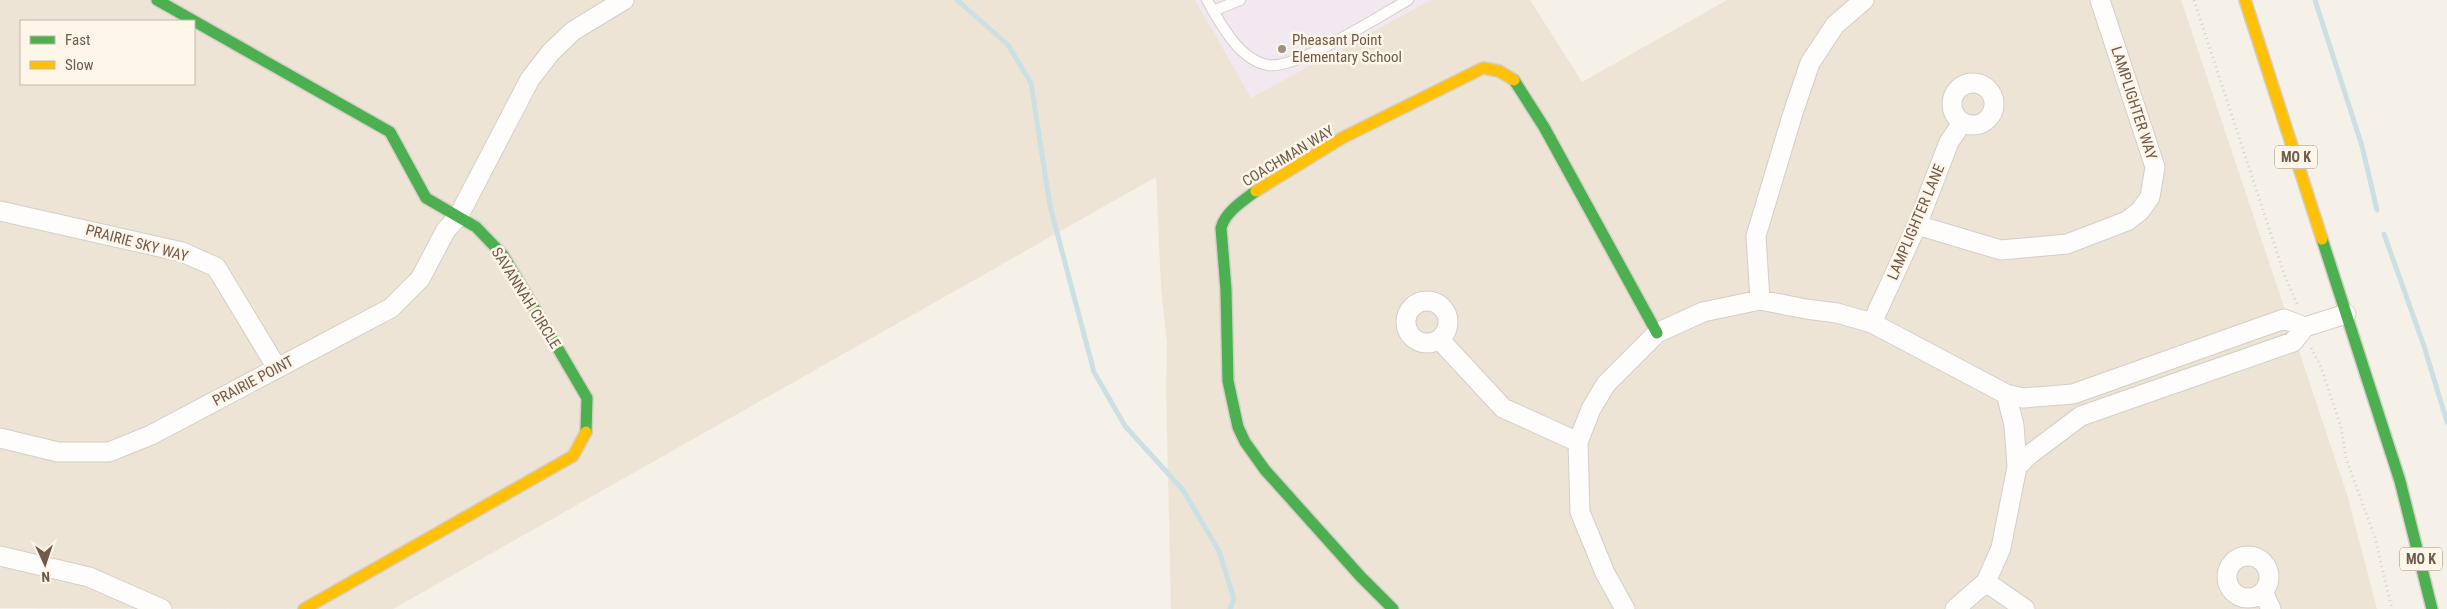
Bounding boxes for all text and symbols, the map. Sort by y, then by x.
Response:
legend [20,20,195,85]
text: Fast [65,31,90,49]
place label: Pheasant Point Elementary School [1292,31,1402,66]
marker: Pheasant Point Elementary School [1276,43,1288,55]
street label: LAMPLIGHTER WAY [2107,44,2161,162]
text: Slow [65,56,94,74]
street label: COACHMAN WAY [1239,122,1337,190]
road number: MO K [2275,146,2317,168]
street label: LAMPLIGHTER LANE [1884,162,1948,282]
street label: PRAIRIE SKY WAY [84,221,190,265]
street label: SAVANNAH CIRCLE [488,244,564,352]
street label: PRAIRIE POINT [209,352,297,410]
north arrow [20,539,70,589]
road number: MO K [2400,548,2442,570]
text: N [41,569,50,585]

